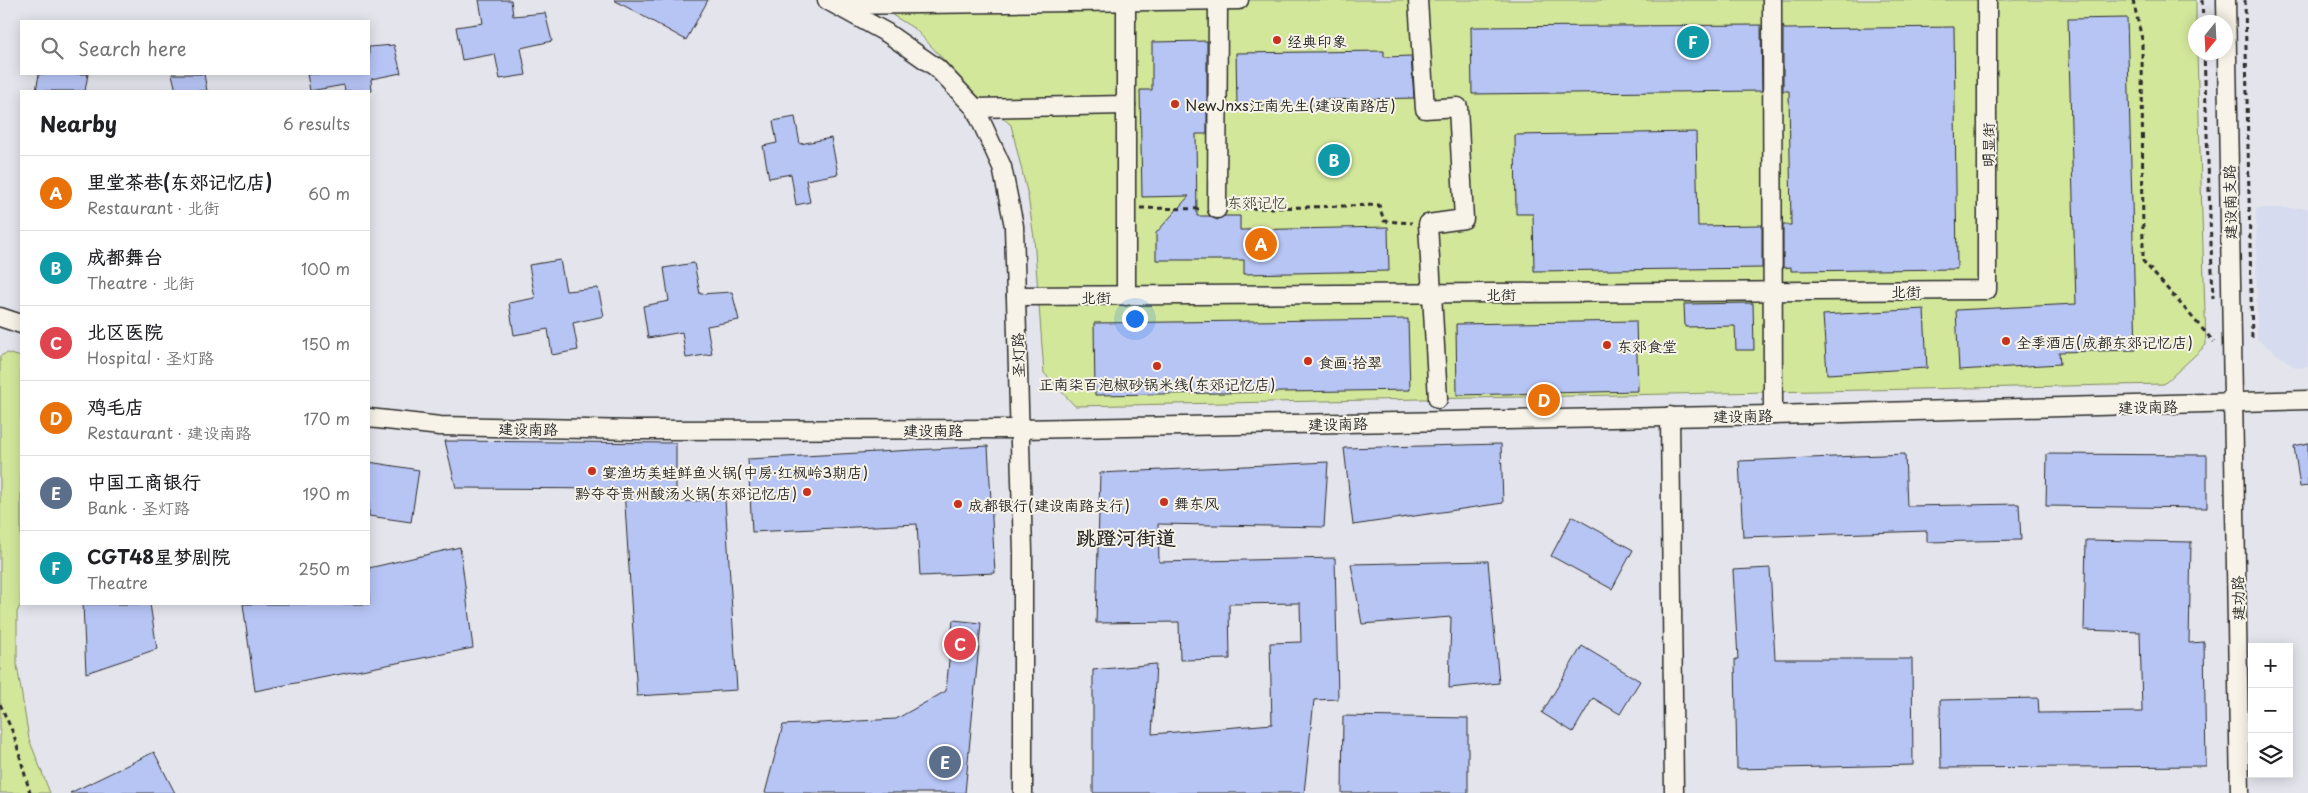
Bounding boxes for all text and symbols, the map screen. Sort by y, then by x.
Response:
north arrow [2188,15,2233,60]
search box [20,20,370,75]
pin: F [1677,23,1709,61]
place label: 经典印象 [1287,29,1347,52]
icon: search [38,34,66,62]
text: Search here [78,34,187,62]
marker: 经典印象 [1271,34,1283,46]
place label: NewJnxs江南先生(建设南路店) [1185,93,1396,116]
marker: NewJnxs江南先生(建设南路店) [1169,98,1181,110]
text: Nearby [40,107,117,139]
text: 6 results [283,111,350,135]
street label: 明显街 [1976,122,1999,168]
pin: B [1318,141,1350,179]
street label: 建设南支路 [2217,164,2241,240]
text: 里堂茶巷(东郊记忆店) [87,167,272,195]
text: A [50,181,62,205]
text: 60 m [308,181,350,205]
park label: 东郊记忆 [1227,190,1287,213]
text: Restaurant · 北街 [87,195,219,219]
pin: A [1245,225,1277,263]
text: 成都舞台 [87,242,163,270]
text: B [51,256,61,280]
text: 100 m [301,256,350,280]
text: Theatre · 北街 [87,270,194,294]
street label: 北街 [1891,279,1921,302]
street label: 北街 [1486,282,1516,305]
street label: 北街 [1081,285,1111,308]
your location [1122,306,1148,332]
text: 北区医院 [87,317,163,345]
place label: 全季酒店(成都东郊记忆店) [2016,330,2193,353]
text: C [50,331,62,355]
text: 150 m [302,331,350,355]
street label: 圣灯路 [1005,332,1029,378]
place label: 东郊食堂 [1617,334,1677,357]
marker: 全季酒店(成都东郊记忆店) [2000,335,2012,347]
marker: 东郊食堂 [1601,339,1613,351]
text: Hospital · 圣灯路 [87,345,214,369]
place label: 食画·拾翠 [1318,350,1382,373]
marker: 食画·拾翠 [1302,355,1314,367]
marker: 正南柒百泡椒砂锅米线(东郊记忆店) [1151,360,1163,372]
place label: 正南柒百泡椒砂锅米线(东郊记忆店) [1039,372,1275,395]
pin: D [1528,381,1560,419]
text: 鸡毛店 [87,392,144,420]
street label: 建设南路 [2118,394,2178,418]
street label: 建设南路 [1713,403,1773,427]
text: D [50,406,62,430]
text: 170 m [304,406,350,430]
street label: 建设南路 [1308,411,1368,435]
street label: 建设南路 [498,416,558,440]
street label: 建设南路 [903,418,963,441]
text: Restaurant · 建设南路 [87,420,251,444]
place label: 宴渔坊美蛙鲜鱼火锅(中房·红枫岭3期店) [602,460,868,483]
marker: 宴渔坊美蛙鲜鱼火锅(中房·红枫岭3期店) [586,465,598,477]
text: 中国工商银行 [87,467,201,495]
text: E [51,481,61,505]
text: 190 m [302,481,350,505]
place label: 黔夺夺贵州酸汤火锅(东郊记忆店) [575,481,797,504]
marker: 黔夺夺贵州酸汤火锅(东郊记忆店) [801,486,813,498]
place label: 舞东风 [1174,491,1219,514]
place label: 成都银行(建设南路支行) [968,493,1130,516]
text: Bank · 圣灯路 [87,495,190,519]
marker: 舞东风 [1158,496,1170,508]
marker: 成都银行(建设南路支行) [952,498,964,510]
district label: 跳蹬河街道 [1076,522,1176,552]
text: CGT48星梦剧院 [87,542,230,570]
text: F [51,556,61,580]
text: 250 m [299,556,350,580]
text: Theatre [87,570,148,594]
street label: 建功路 [2225,575,2249,621]
pin: C [944,625,976,663]
map controls [2248,643,2293,778]
button: + [2248,643,2293,688]
button: − [2248,688,2293,733]
button: layers [2248,733,2293,778]
pin: E [929,743,961,781]

